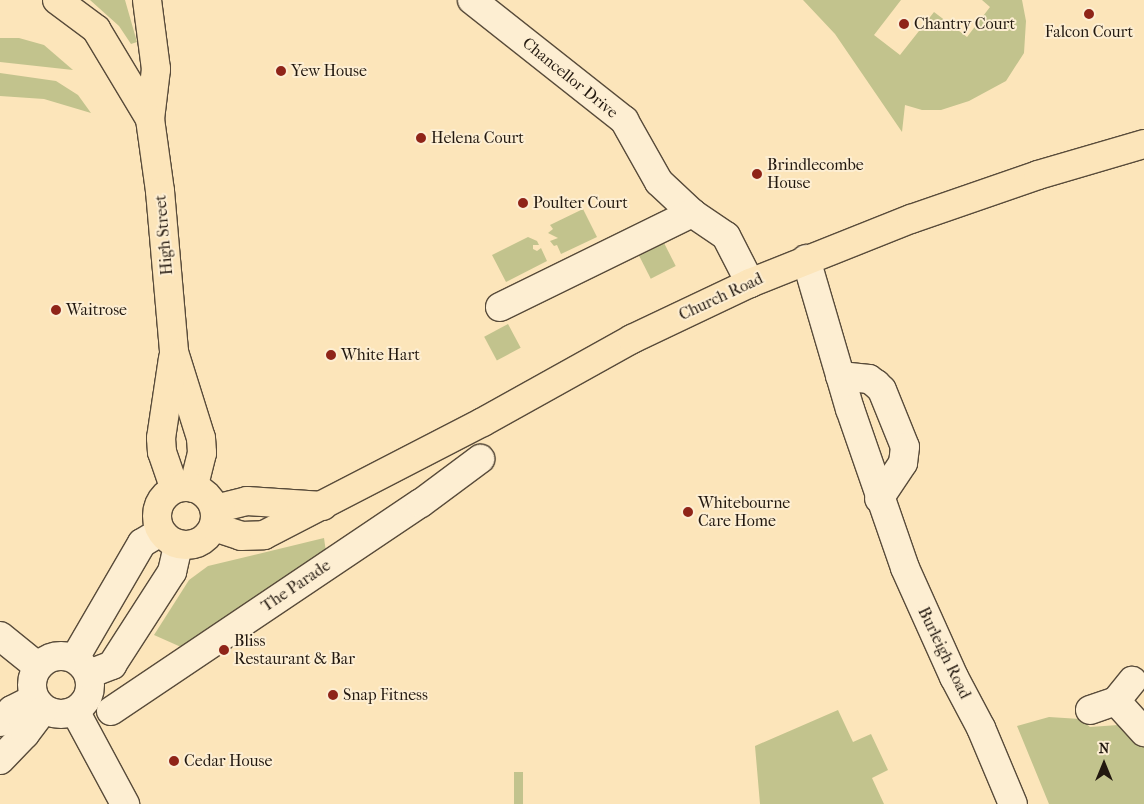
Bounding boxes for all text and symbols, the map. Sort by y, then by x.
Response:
marker: Falcon Court [1083,8,1095,20]
place label: Chantry Court [914,14,1015,34]
marker: Chantry Court [898,18,910,30]
place label: Falcon Court [1045,22,1133,42]
street label: Chancellor Drive [518,34,622,122]
place label: Yew House [291,61,367,81]
marker: Yew House [275,65,287,77]
place label: Helena Court [431,128,524,148]
marker: Helena Court [415,132,427,144]
place label: Brindlecombe House [767,155,864,193]
marker: Brindlecombe House [751,168,763,180]
place label: Poulter Court [533,193,628,213]
street label: High Street [151,194,177,276]
marker: Poulter Court [517,197,529,209]
street label: Church Road [676,269,766,325]
place label: Waitrose [66,300,127,320]
marker: Waitrose [50,304,62,316]
place label: White Hart [341,345,420,365]
marker: White Hart [325,349,337,361]
place label: Whitebourne Care Home [698,493,790,531]
marker: Whitebourne Care Home [682,506,694,518]
street label: The Parade [258,556,334,616]
street label: Burleigh Road [914,604,974,702]
place label: Bliss Restaurant & Bar [234,631,355,669]
marker: Bliss Restaurant & Bar [218,644,230,656]
place label: Snap Fitness [343,685,428,705]
marker: Snap Fitness [327,689,339,701]
north arrow [1079,739,1129,789]
text: N [1099,740,1109,757]
place label: Cedar House [184,751,272,771]
marker: Cedar House [168,755,180,767]

